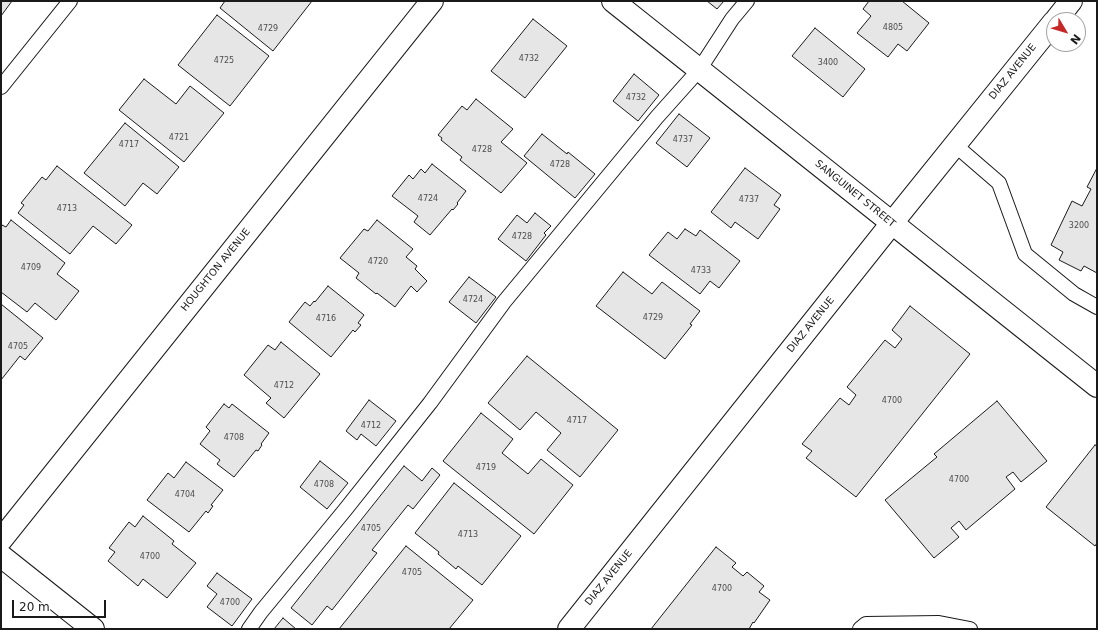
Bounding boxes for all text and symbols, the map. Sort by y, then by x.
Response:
north arrow [1046,12,1086,52]
house number: 4805 [883,23,903,33]
house number: 4729 [258,24,278,34]
text: N [1067,31,1083,47]
street label: DIAZ AVENUE [987,42,1039,102]
house number: 4732 [519,54,539,64]
house number: 4725 [214,56,234,66]
house number: 3400 [818,58,838,68]
house number: 4732 [626,93,646,103]
house number: 4721 [169,133,189,143]
house number: 4737 [673,135,693,145]
house number: 4717 [119,140,139,150]
house number: 4728 [472,145,492,155]
street label: SANGUINET STREET [812,158,898,230]
house number: 4728 [550,160,570,170]
house number: 4724 [418,194,438,204]
house number: 4737 [739,195,759,205]
house number: 4713 [57,204,77,214]
house number: 3200 [1069,221,1089,231]
street label: HOUGHTON AVENUE [179,226,253,314]
house number: 4728 [512,232,532,242]
house number: 4720 [368,257,388,267]
house number: 4709 [21,263,41,273]
house number: 4733 [691,266,711,276]
house number: 4724 [463,295,483,305]
street label: DIAZ AVENUE [785,295,837,355]
house number: 4729 [643,313,663,323]
house number: 4716 [316,314,336,324]
house number: 4705 [8,342,28,352]
house number: 4712 [274,381,294,391]
house number: 4700 [882,396,902,406]
house number: 4717 [567,416,587,426]
house number: 4712 [361,421,381,431]
house number: 4708 [224,433,244,443]
house number: 4719 [476,463,496,473]
house number: 4700 [949,475,969,485]
house number: 4708 [314,480,334,490]
house number: 4704 [175,490,195,500]
house number: 4705 [361,524,381,534]
house number: 4713 [458,530,478,540]
street label: DIAZ AVENUE [583,548,635,608]
house number: 4700 [140,552,160,562]
house number: 4705 [402,568,422,578]
house number: 4700 [712,584,732,594]
scale bar [14,592,108,618]
house number: 4700 [220,598,240,608]
text: 20 m [19,600,50,614]

